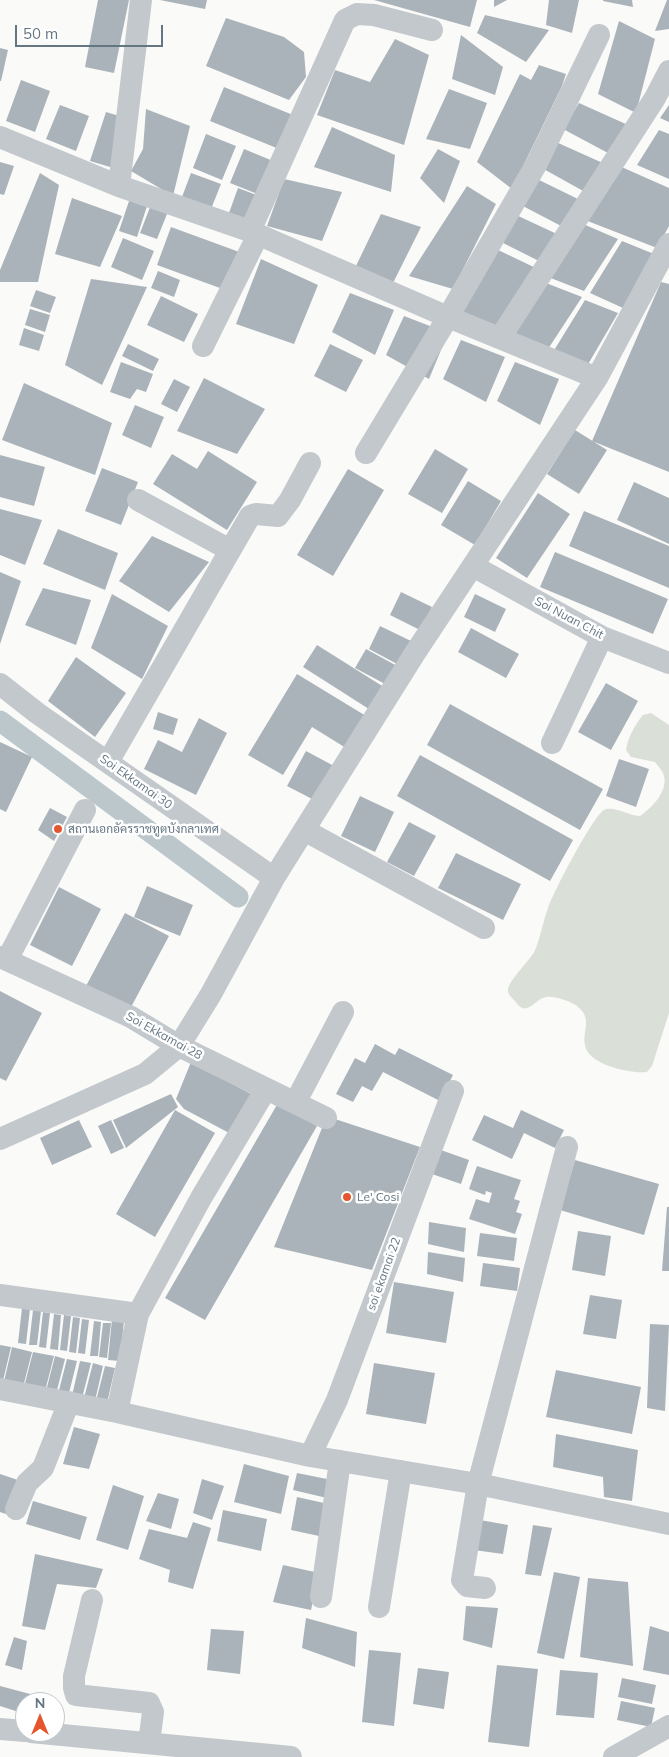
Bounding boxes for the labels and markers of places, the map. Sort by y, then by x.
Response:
place label: สถานเอกอัครราชทูตบังกลาเทศ [68,822,219,836]
marker: สถานเอกอัครราชทูตบังกลาเทศ [52,823,64,835]
place label: Le' Cosi [357,1190,399,1204]
marker: Le' Cosi [341,1191,353,1203]

